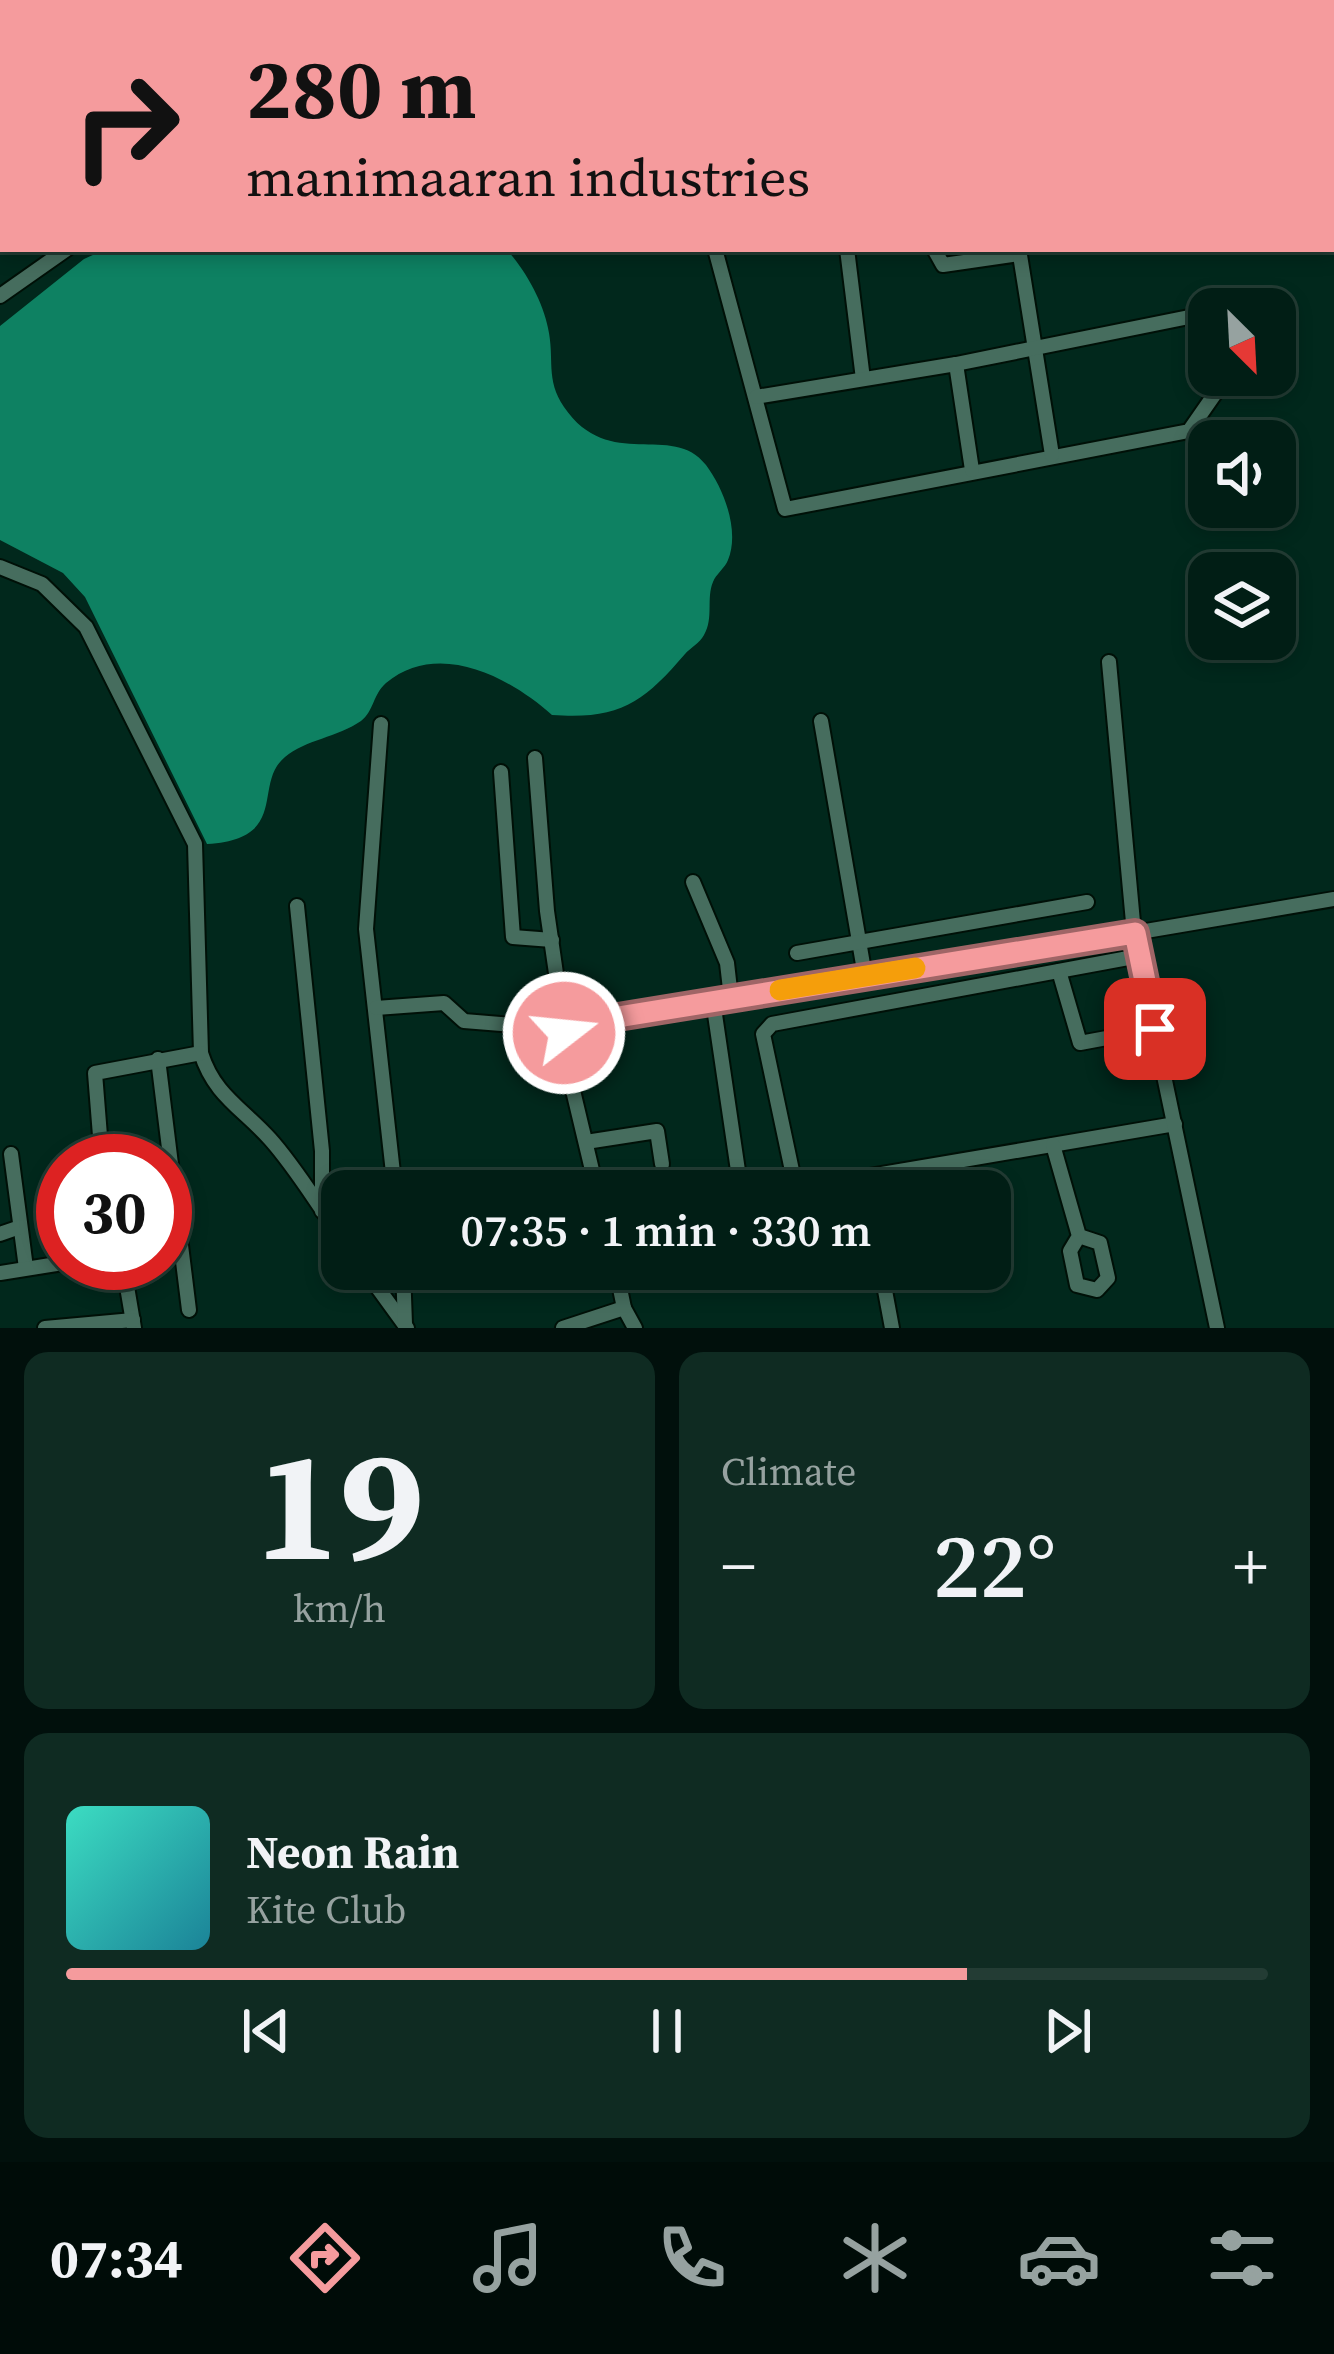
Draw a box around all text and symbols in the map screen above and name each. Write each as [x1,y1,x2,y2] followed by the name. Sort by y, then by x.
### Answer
[246,31,477,146] text: 280 m
[48,48,204,204] icon: right
[246,140,810,214] text: manimaaran industries
[1188,288,1296,396] north arrow
[1188,288,1296,660] map controls
[1188,420,1296,528] button: sound
[1188,552,1296,660] button: layers
[501,970,627,1096] position arrow
[1104,978,1206,1080] pin
[1122,996,1188,1062] icon: arrive
[36,1134,192,1290] speed limit sign: 30
[461,1199,871,1261] text: 07:35 · 1 min · 330 m
[255,1397,424,1611] text: 19
[721,1445,856,1498] text: Climate
[933,1504,1056,1627] text: 22°
[721,1521,756,1611] text: −
[1233,1521,1268,1611] text: +
[293,1582,386,1635] text: km/h
[246,1821,459,1883] text: Neon Rain
[246,1883,406,1936] text: Kite Club
[233,1998,299,2064] icon: previous
[634,1998,700,2064] icon: pause
[1035,1998,1101,2064] icon: next
[283,2216,367,2300] icon: directions
[466,2216,550,2300] icon: music
[650,2216,734,2300] icon: phone
[833,2216,917,2300] icon: climate
[1017,2216,1101,2300] icon: car
[1200,2216,1284,2300] icon: filters
[50,2221,183,2295] text: 07:34

